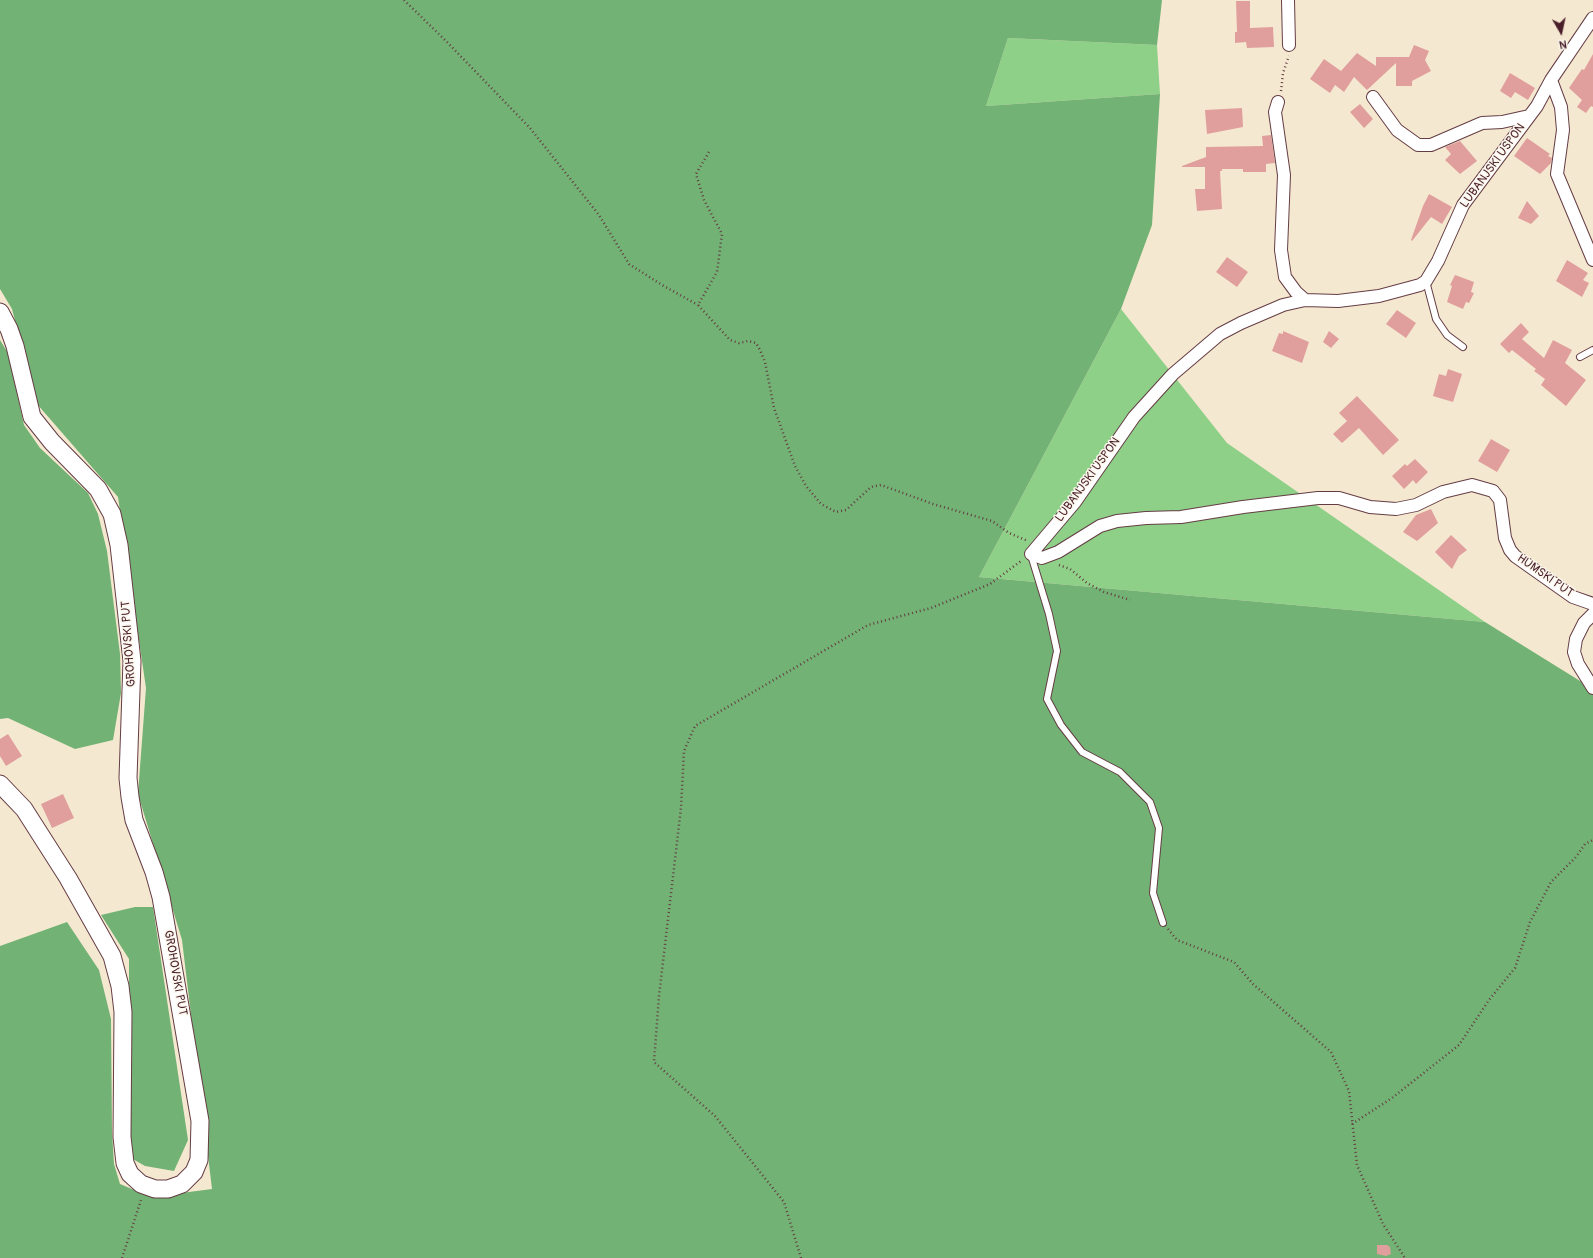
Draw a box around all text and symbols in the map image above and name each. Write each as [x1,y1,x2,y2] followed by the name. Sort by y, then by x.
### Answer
[1541,12,1581,52] north arrow
[1558,37,1568,51] text: N
[1458,121,1528,211] street label: LUBANJSKI USPON
[1053,435,1123,525] street label: LUBANJSKI USPON
[1514,551,1576,601] street label: HUMSKI PUT
[119,600,139,688] street label: GROHOVSKI PUT
[160,929,190,1017] street label: GROHOVSKI PUT

